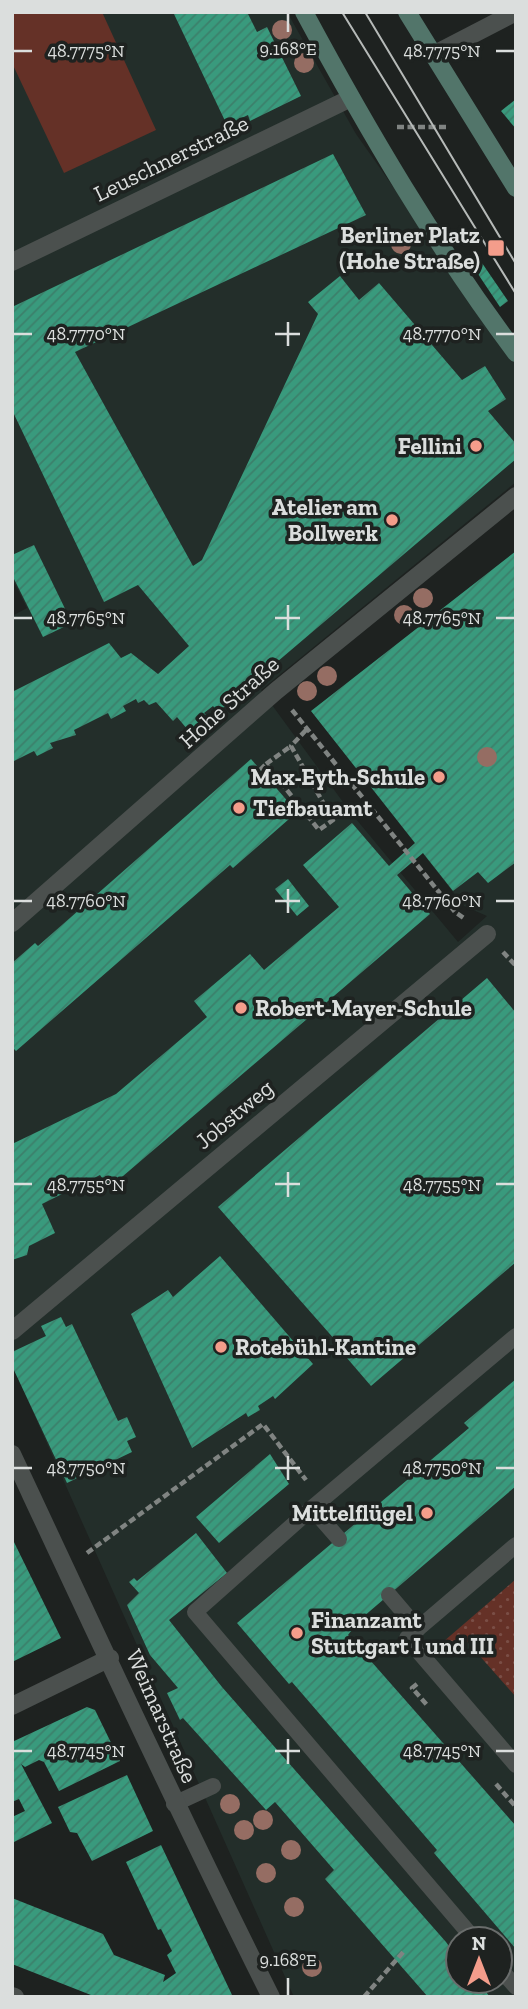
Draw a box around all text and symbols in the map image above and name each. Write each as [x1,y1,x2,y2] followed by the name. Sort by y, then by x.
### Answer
[259,38,317,60] text: 9.168°E
[47,40,125,62] text: 48.7775°N
[403,40,481,62] text: 48.7775°N
[89,108,253,208] street label: Leuschnerstraße
[339,221,480,275] place label: Berliner Platz (Hohe Straße)
[486,238,506,258] marker: Berliner Platz (Hohe Straße)
[47,323,125,345] text: 48.7770°N
[403,323,481,345] text: 48.7770°N
[398,432,462,460] place label: Fellini
[468,438,484,454] marker: Fellini
[272,493,378,547] place label: Atelier am Bollwerk
[384,512,400,528] marker: Atelier am Bollwerk
[47,607,125,629] text: 48.7765°N
[403,607,481,629] text: 48.7765°N
[173,650,285,754] street label: Hohe Straße
[250,763,425,791] place label: Max-Eyth-Schule
[431,769,447,785] marker: Max-Eyth-Schule
[253,794,373,822] place label: Tiefbauamt
[231,800,247,816] marker: Tiefbauamt
[46,890,126,912] text: 48.7760°N
[402,890,482,912] text: 48.7760°N
[255,994,472,1022] place label: Robert-Mayer-Schule
[233,1000,249,1016] marker: Robert-Mayer-Schule
[189,1073,279,1155] street label: Jobstweg
[47,1174,125,1196] text: 48.7755°N
[403,1174,481,1196] text: 48.7755°N
[235,1333,416,1361] place label: Rotebühl-Kantine
[213,1339,229,1355] marker: Rotebühl-Kantine
[46,1457,126,1479] text: 48.7750°N
[402,1457,482,1479] text: 48.7750°N
[292,1499,413,1527] place label: Mittelflügel
[419,1505,435,1521] marker: Mittelflügel
[311,1606,494,1660] place label: Finanzamt Stuttgart I und III
[289,1625,305,1641] marker: Finanzamt Stuttgart I und III
[120,1645,204,1787] street label: Weimarstraße
[47,1740,125,1762] text: 48.7745°N
[403,1740,481,1762] text: 48.7745°N
[444,1925,514,1995] north arrow
[472,1932,486,1955] text: N
[259,1949,317,1971] text: 9.168°E

